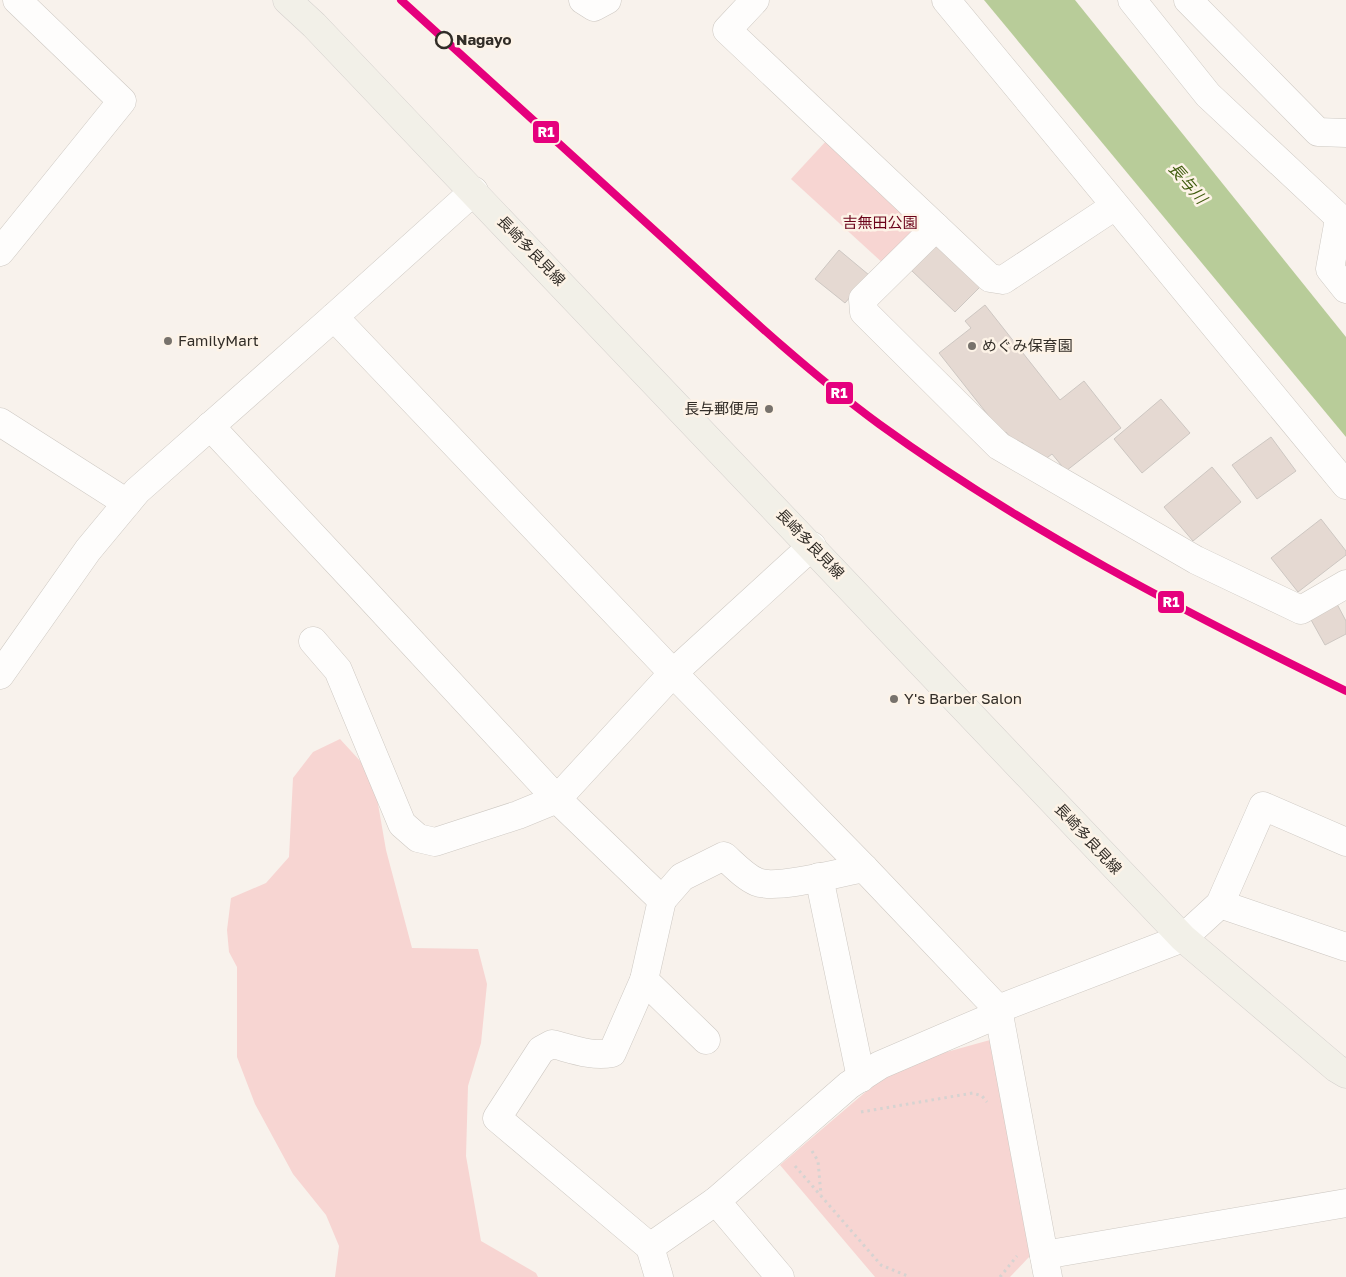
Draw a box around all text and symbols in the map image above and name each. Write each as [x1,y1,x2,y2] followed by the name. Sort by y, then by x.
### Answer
[456,30,512,48] place label: Nagayo
[435,31,453,49] marker: Nagayo
[532,120,560,144] line badge: R1
[538,123,554,140] text: R1
[1165,158,1213,209] water label: 長与川
[494,212,569,289] street label: 長崎多良見線
[842,213,918,231] park label: 吉無田公園
[178,331,259,349] place label: FamilyMart
[162,335,174,347] marker: FamilyMart
[982,336,1072,354] place label: めぐみ保育園
[966,340,978,352] marker: めぐみ保育園
[825,381,854,405] line badge: R1
[831,384,847,401] text: R1
[684,399,759,417] place label: 長与郵便局
[763,403,775,415] marker: 長与郵便局
[773,505,848,582] street label: 長崎多良見線
[1157,590,1185,614] line badge: R1
[1163,593,1179,610] text: R1
[904,689,1022,707] place label: Y's Barber Salon
[888,693,900,705] marker: Y's Barber Salon
[1051,799,1126,877] street label: 長崎多良見線

